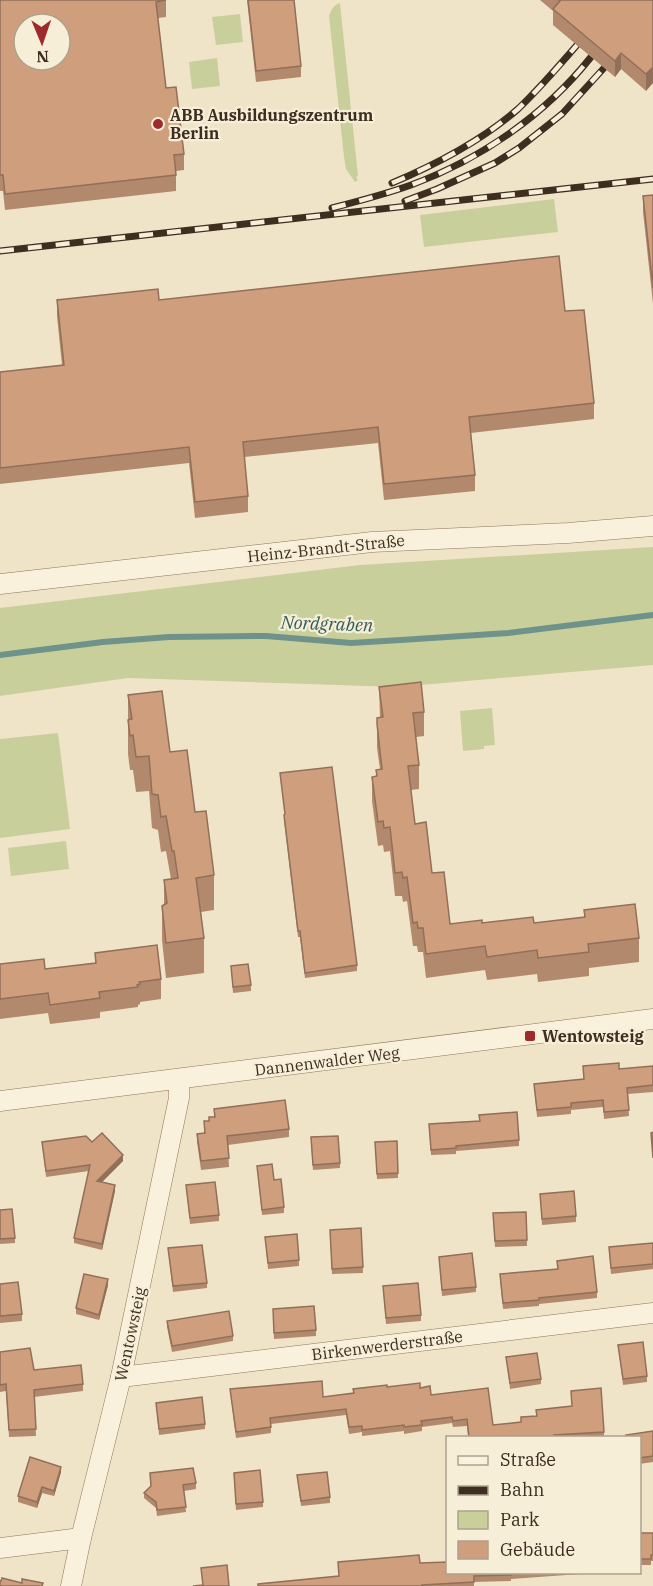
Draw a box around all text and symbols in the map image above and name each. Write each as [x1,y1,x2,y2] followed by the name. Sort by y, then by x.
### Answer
[12,12,72,72] north arrow
[36,47,49,67] text: N
[170,105,374,143] place label: ABB Ausbildungszentrum Berlin
[151,117,165,131] marker: ABB Ausbildungszentrum Berlin
[246,530,406,566] street label: Heinz-Brandt-Straße
[280,610,374,637] water label: Nordgraben
[542,1026,644,1046] place label: Wentowsteig
[523,1029,537,1043] marker: Wentowsteig
[253,1042,401,1080] street label: Dannenwalder Weg
[110,1285,150,1383] street label: Wentowsteig
[310,1326,464,1364] street label: Birkenwerderstraße
[446,1436,641,1574] legend
[500,1448,556,1471] text: Straße
[500,1478,545,1501] text: Bahn
[500,1508,540,1531] text: Park
[500,1538,575,1561] text: Gebäude

